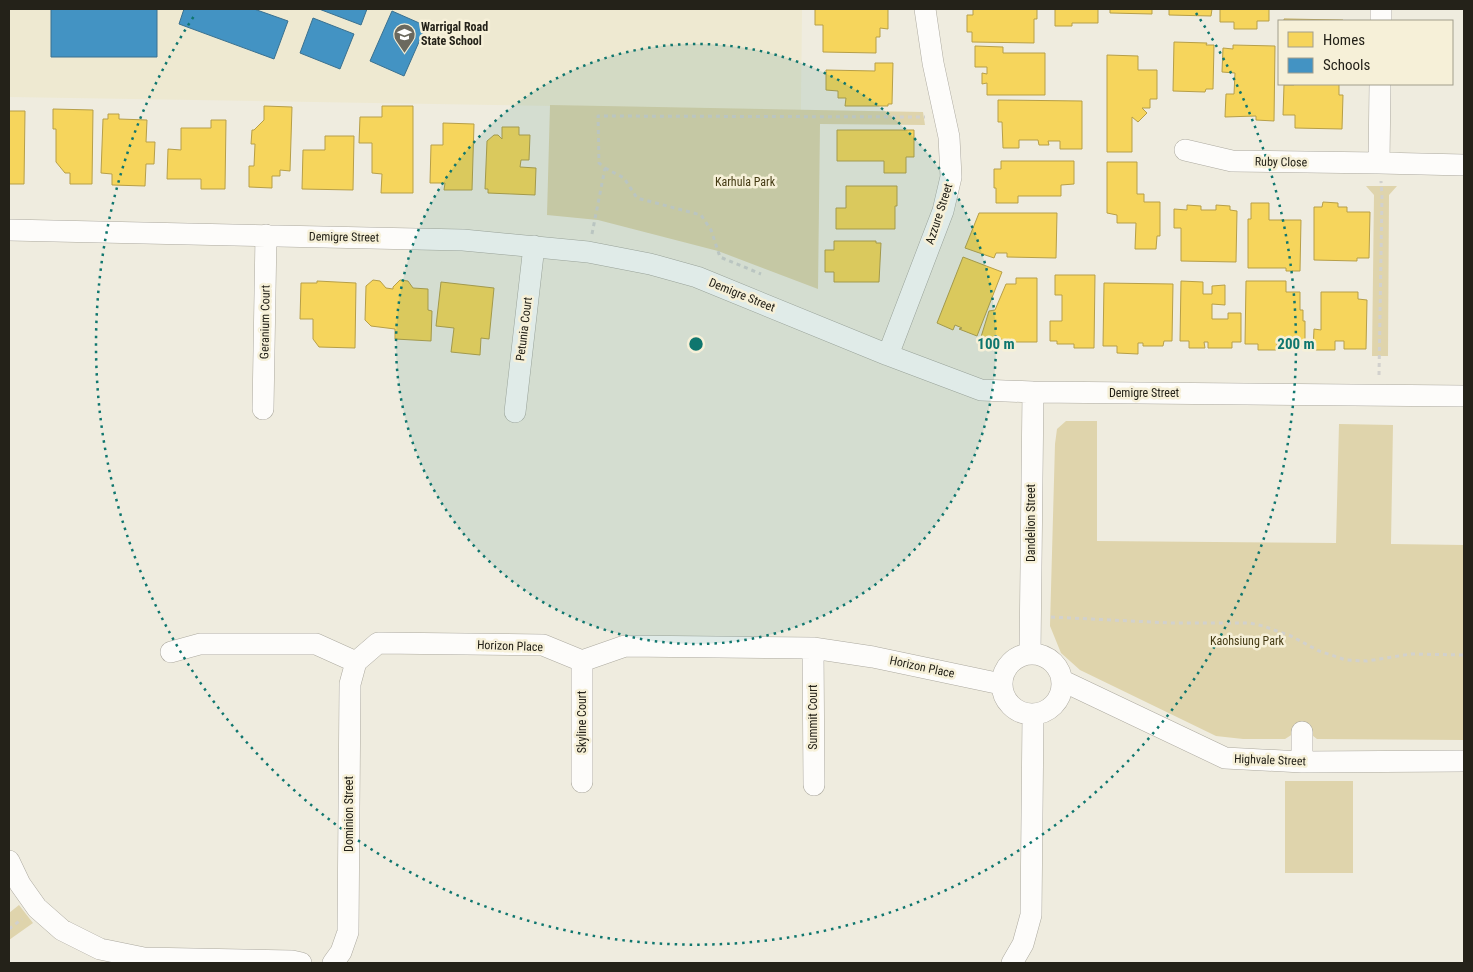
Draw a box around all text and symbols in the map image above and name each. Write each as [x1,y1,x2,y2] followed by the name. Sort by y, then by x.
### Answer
[421,20,488,48] place label: Warrigal Road State School
[1278,20,1453,85] legend
[393,22,417,53] school or university icon: Warrigal Road State School
[1323,31,1365,49] text: Homes
[1323,56,1370,74] text: Schools
[1255,155,1308,169] street label: Ruby Close
[715,175,776,189] park label: Karhula Park
[923,181,956,246] street label: Azzure Street
[309,229,380,245] street label: Demigre Street
[707,275,778,315] street label: Demigre Street
[257,284,273,359] street label: Geranium Court
[513,296,535,362] street label: Petunia Court
[687,335,705,353] centre of rings
[977,335,1015,353] text: 100 m
[1277,335,1315,353] text: 200 m
[1109,386,1180,400] street label: Demigre Street
[1024,483,1038,562] street label: Dandelion Street
[1210,634,1285,648] park label: Kaohsiung Park
[477,638,544,654] street label: Horizon Place
[888,653,956,681] street label: Horizon Place
[806,684,820,750] street label: Summit Court
[575,690,589,753] street label: Skyline Court
[1234,752,1307,768] street label: Highvale Street
[342,776,356,852] street label: Dominion Street

